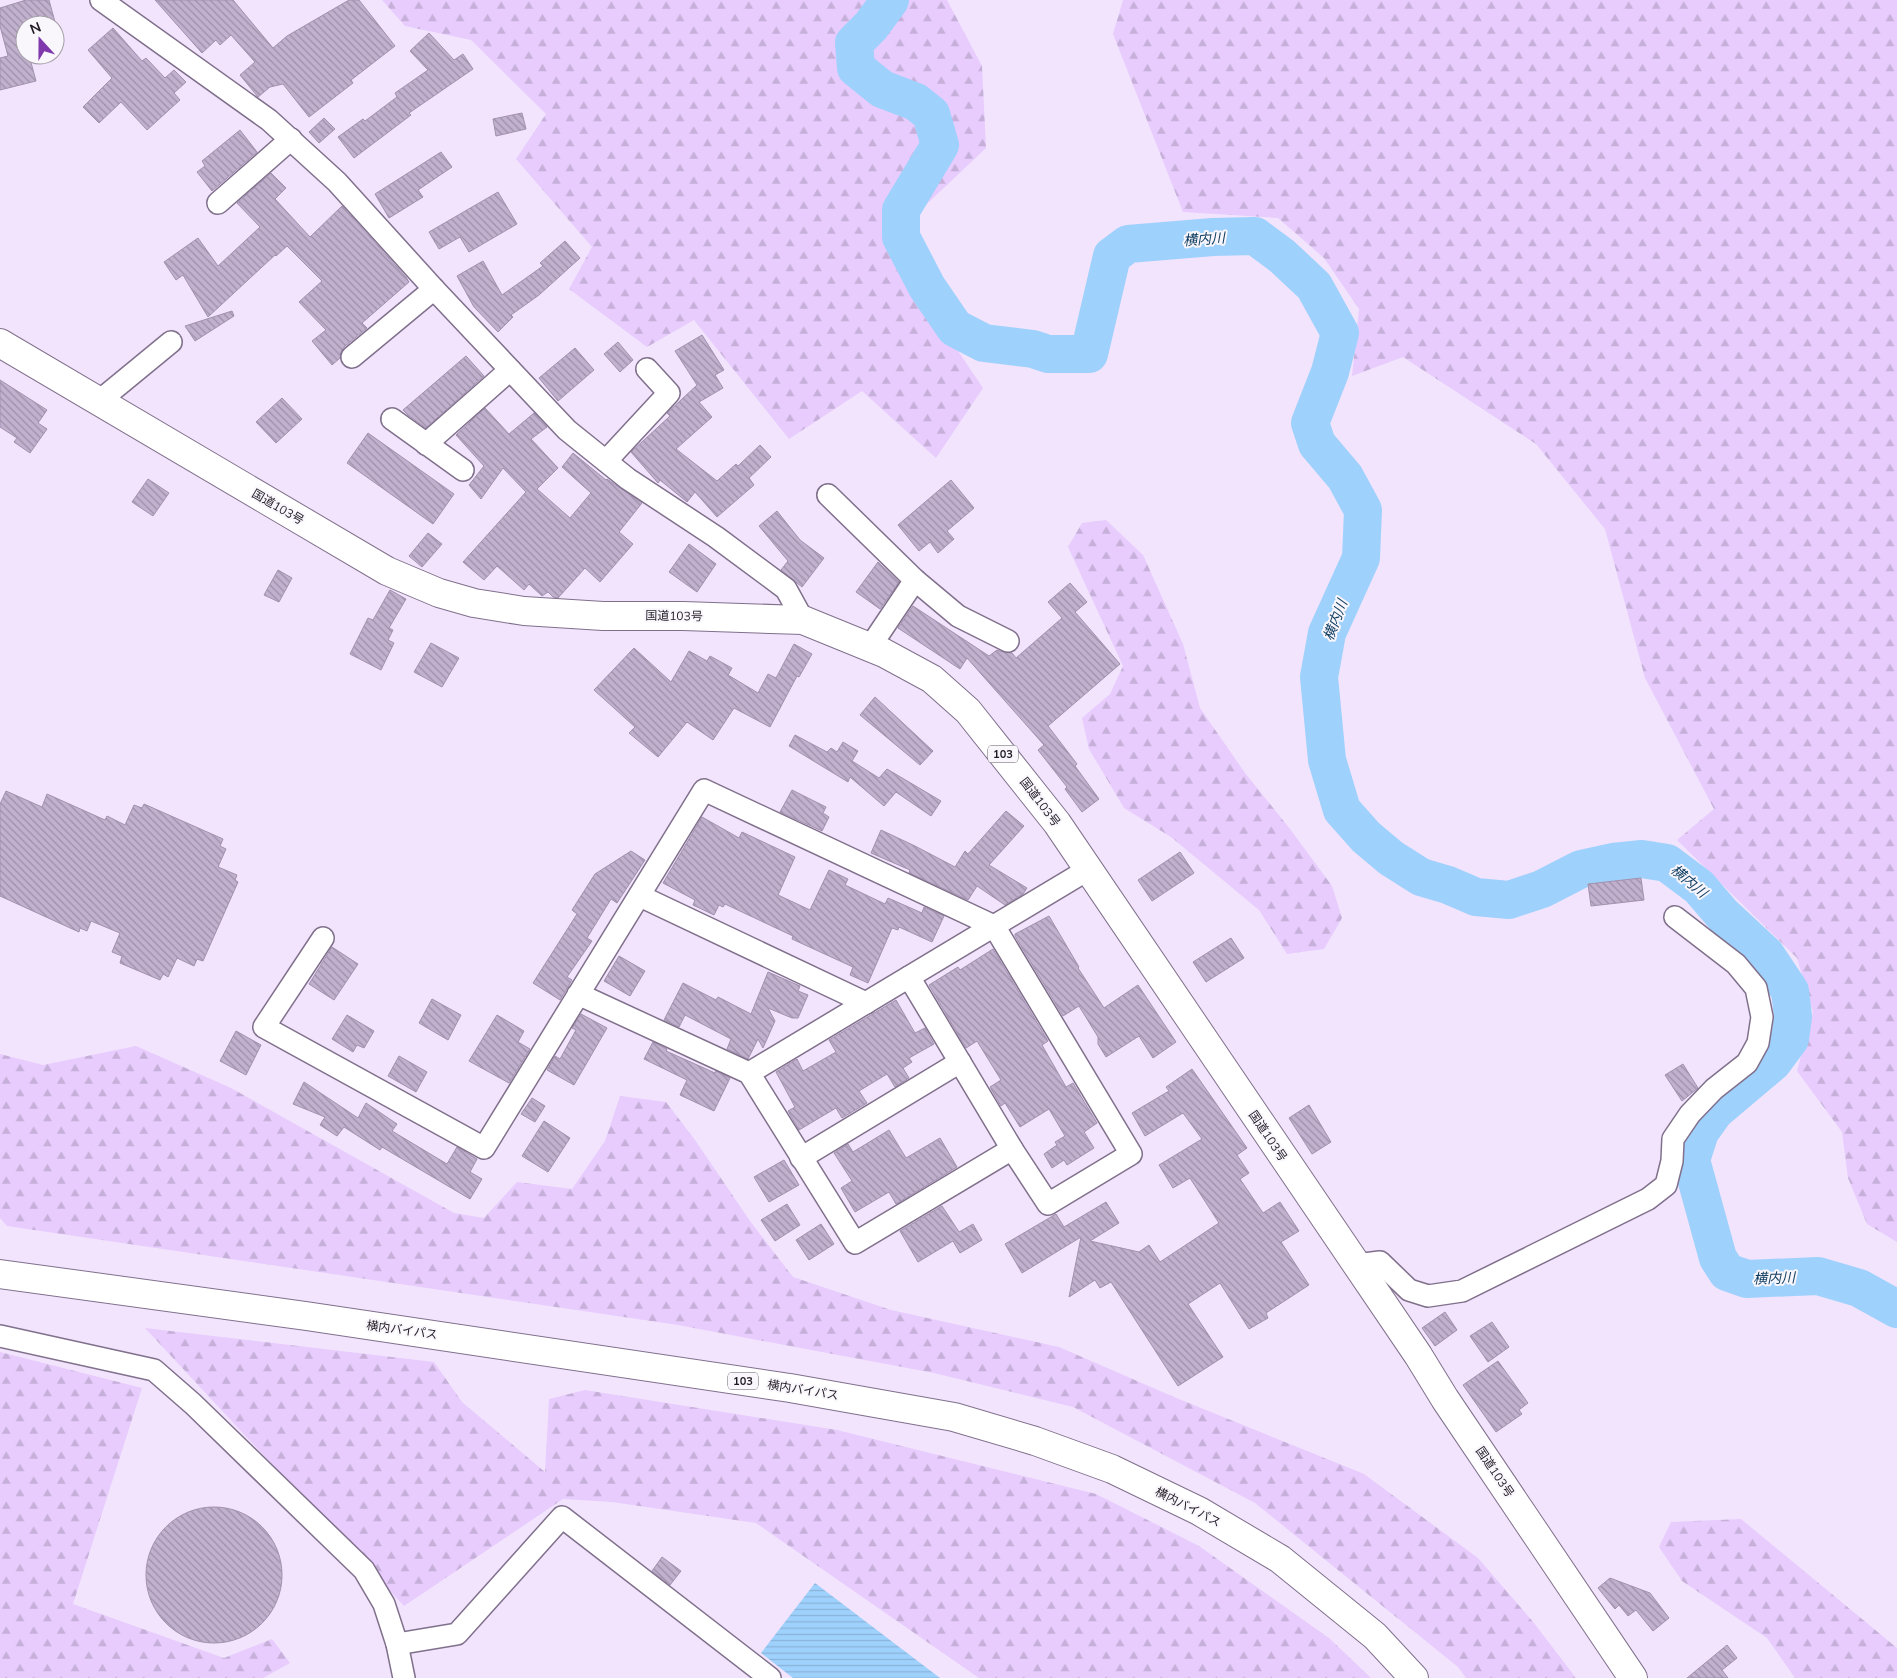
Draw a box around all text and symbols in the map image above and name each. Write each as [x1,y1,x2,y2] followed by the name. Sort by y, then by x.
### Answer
[15,15,65,65] north arrow
[27,18,44,38] text: N
[1182,228,1228,249] water label: 横内川
[250,486,307,527] street label: 国道103号
[1319,595,1352,643] water label: 横内川
[645,607,703,624] street label: 国道103号
[988,746,1018,762] road number: 103
[1017,774,1064,829] street label: 国道103号
[1667,861,1712,903] water label: 横内川
[1246,1108,1291,1164] street label: 国道103号
[1753,1268,1797,1288] water label: 横内川
[365,1317,439,1342] street label: 横内バイパス
[728,1372,758,1390] road number: 103
[766,1376,840,1403] street label: 横内バイパス
[1473,1444,1518,1500] street label: 国道103号
[1153,1484,1224,1530] street label: 横内バイパス

